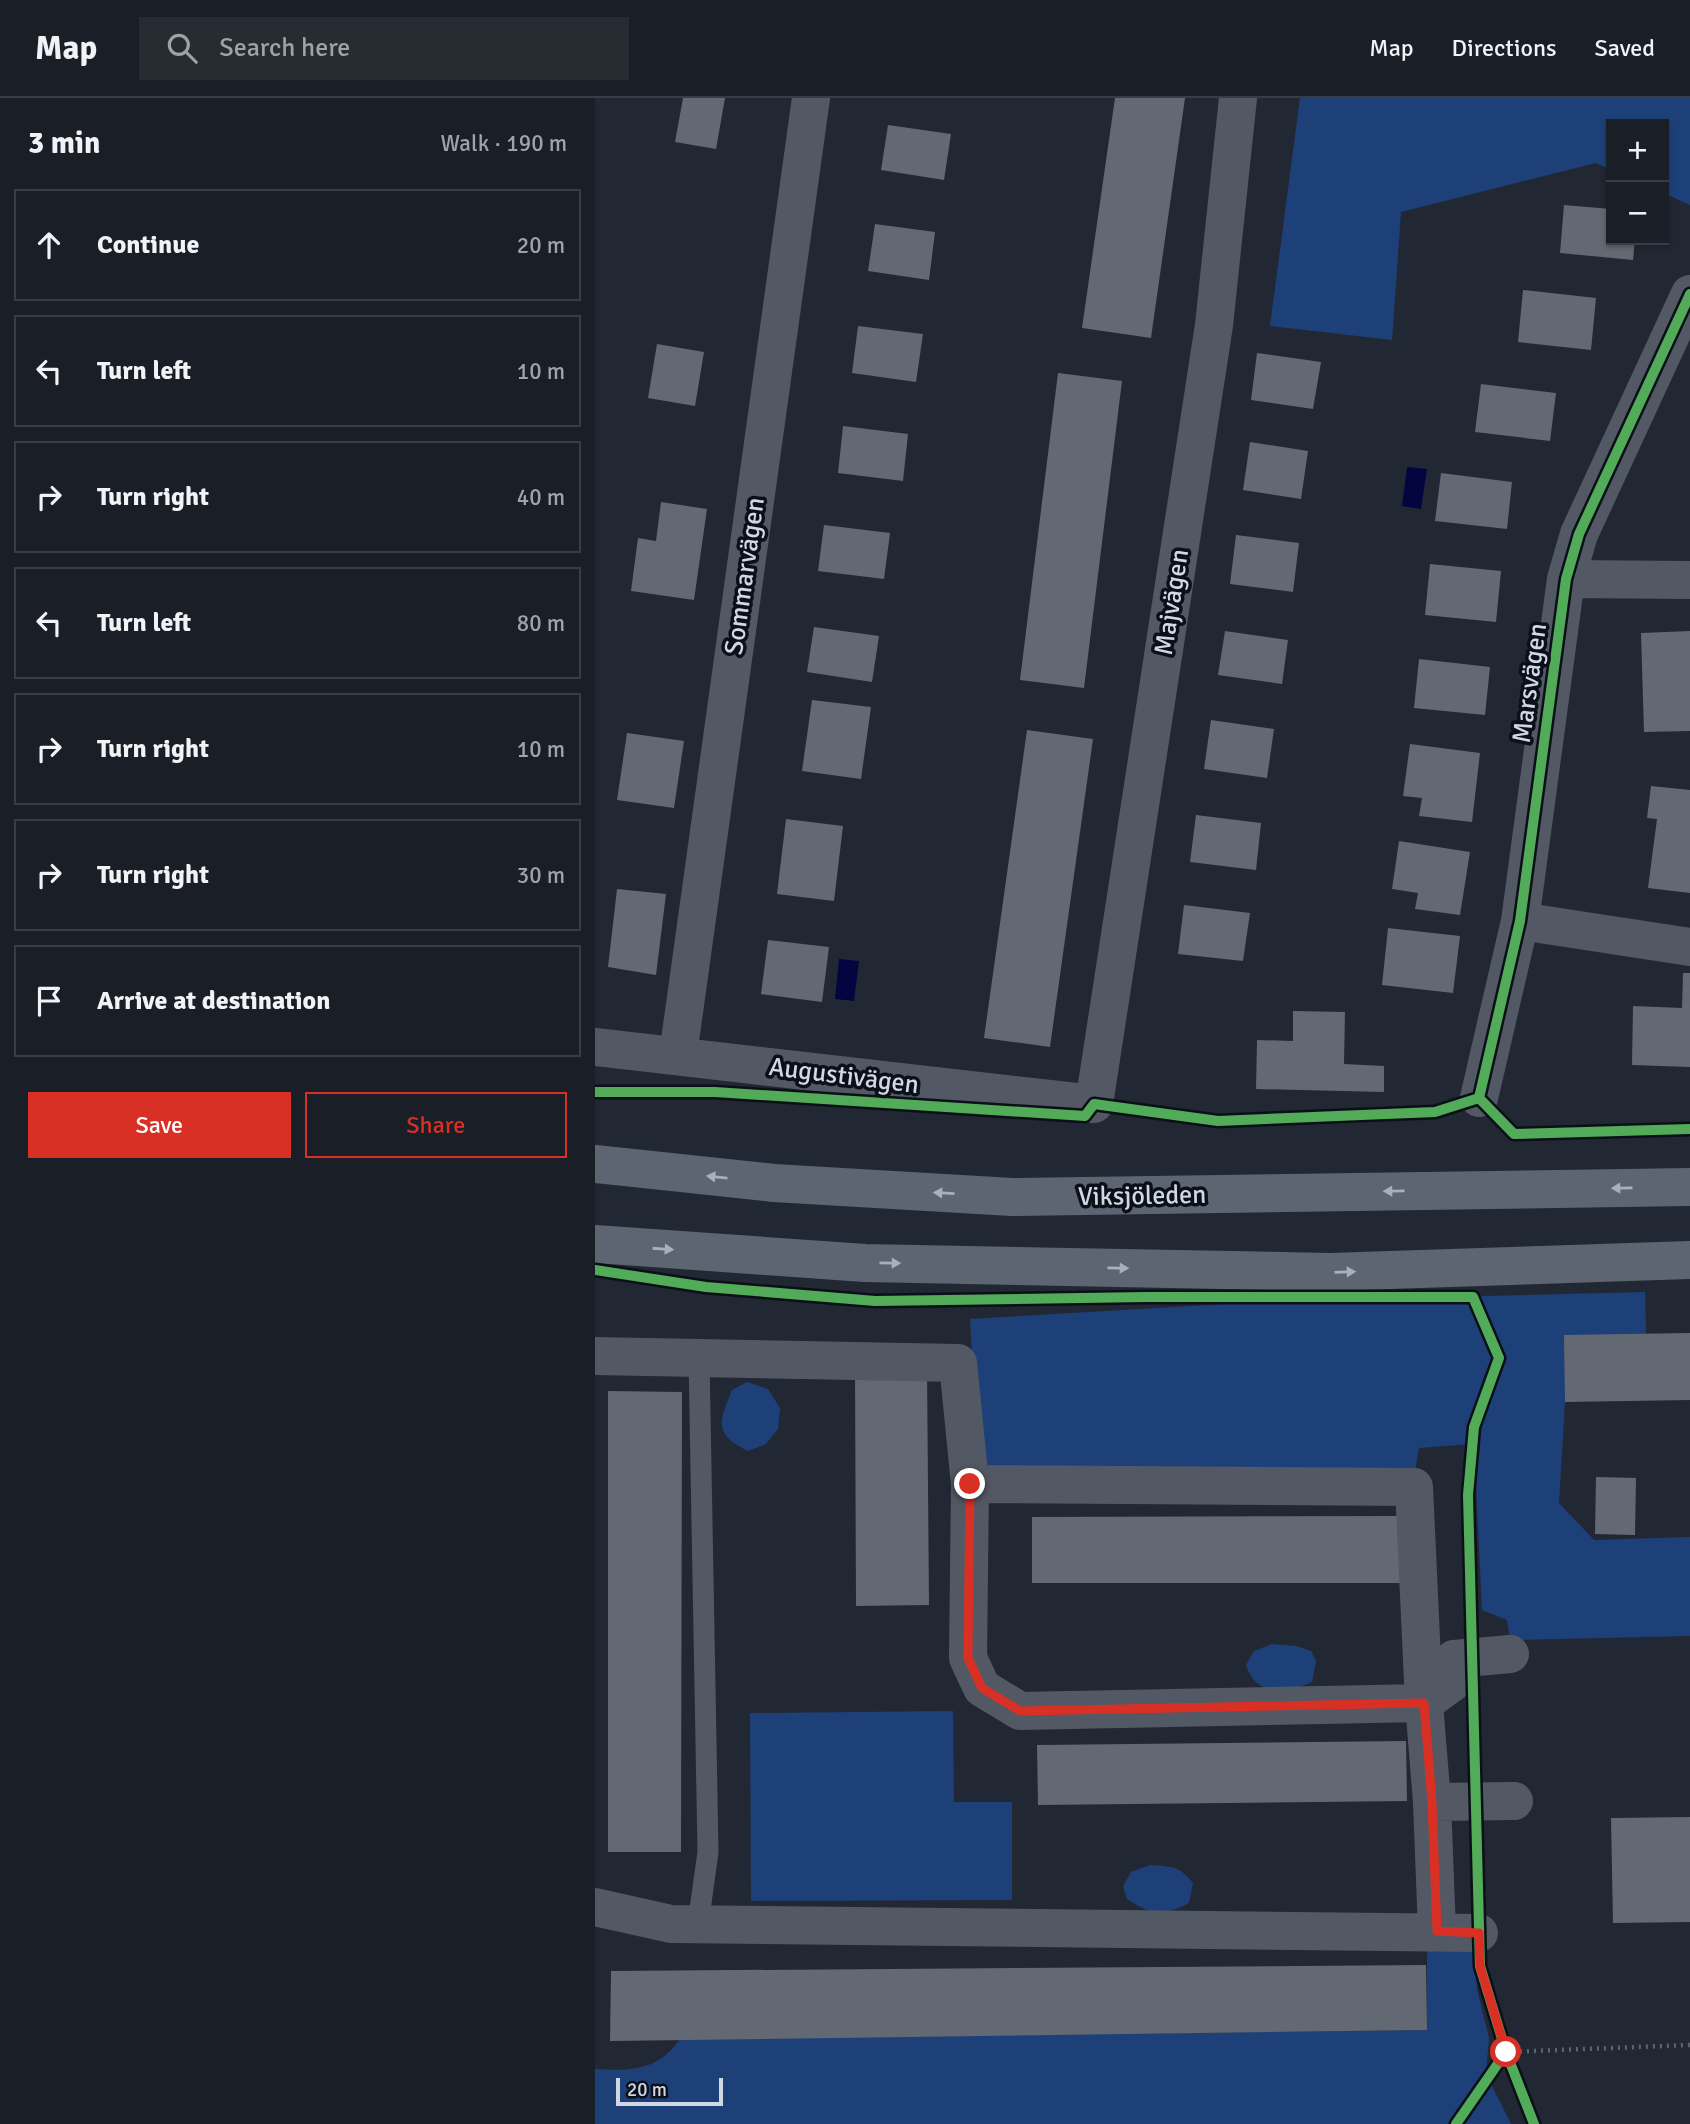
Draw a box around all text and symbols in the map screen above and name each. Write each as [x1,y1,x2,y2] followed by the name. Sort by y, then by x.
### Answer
[139,17,629,80] search box
[35,28,97,69] text: Map
[163,29,201,67] icon: search
[219,32,350,64] text: Search here
[1369,33,1414,63] text: Map
[1452,33,1557,63] text: Directions
[1595,33,1655,63] text: Saved
[1606,119,1669,245] map controls
[1606,119,1669,182] button: +
[28,125,100,162] text: 3 min
[441,129,567,158] text: Walk · 190 m
[1606,182,1669,245] button: −
[30,226,68,264] icon: ahead
[97,229,199,261] text: Continue
[517,231,565,260] text: 20 m
[30,352,68,390] icon: left
[97,355,191,387] text: Turn left
[517,357,565,386] text: 10 m
[30,478,68,516] icon: right
[97,481,209,513] text: Turn right
[517,483,565,512] text: 40 m
[718,495,772,657] street label: Sommarvägen
[1148,547,1196,658] street label: Majvägen
[30,604,68,642] icon: left
[97,607,191,639] text: Turn left
[517,609,565,638] text: 80 m
[1506,621,1554,745] street label: Marsvägen
[30,730,68,768] icon: right
[97,733,209,765] text: Turn right
[517,735,565,764] text: 10 m
[30,856,68,894] icon: right
[97,859,209,891] text: Turn right
[517,861,565,890] text: 30 m
[30,982,68,1020] icon: arrive
[97,985,330,1017] text: Arrive at destination
[767,1051,921,1101] street label: Augustivägen
[28,1092,291,1158] button: Save
[305,1092,567,1158] button: Share
[706,1171,728,1182] one-way arrow
[1077,1179,1207,1213] street label: Viksjöleden
[1611,1182,1633,1194] one-way arrow
[1383,1185,1405,1197] one-way arrow
[933,1188,955,1199] one-way arrow
[652,1244,674,1255] one-way arrow
[879,1258,901,1269] one-way arrow
[1107,1262,1129,1274] one-way arrow
[1334,1266,1356,1277] one-way arrow
[954,1468,985,1499] route end
[1490,2036,1521,2067] route start
[616,2075,723,2107] scale bar
[627,2078,667,2102] text: 20 m

